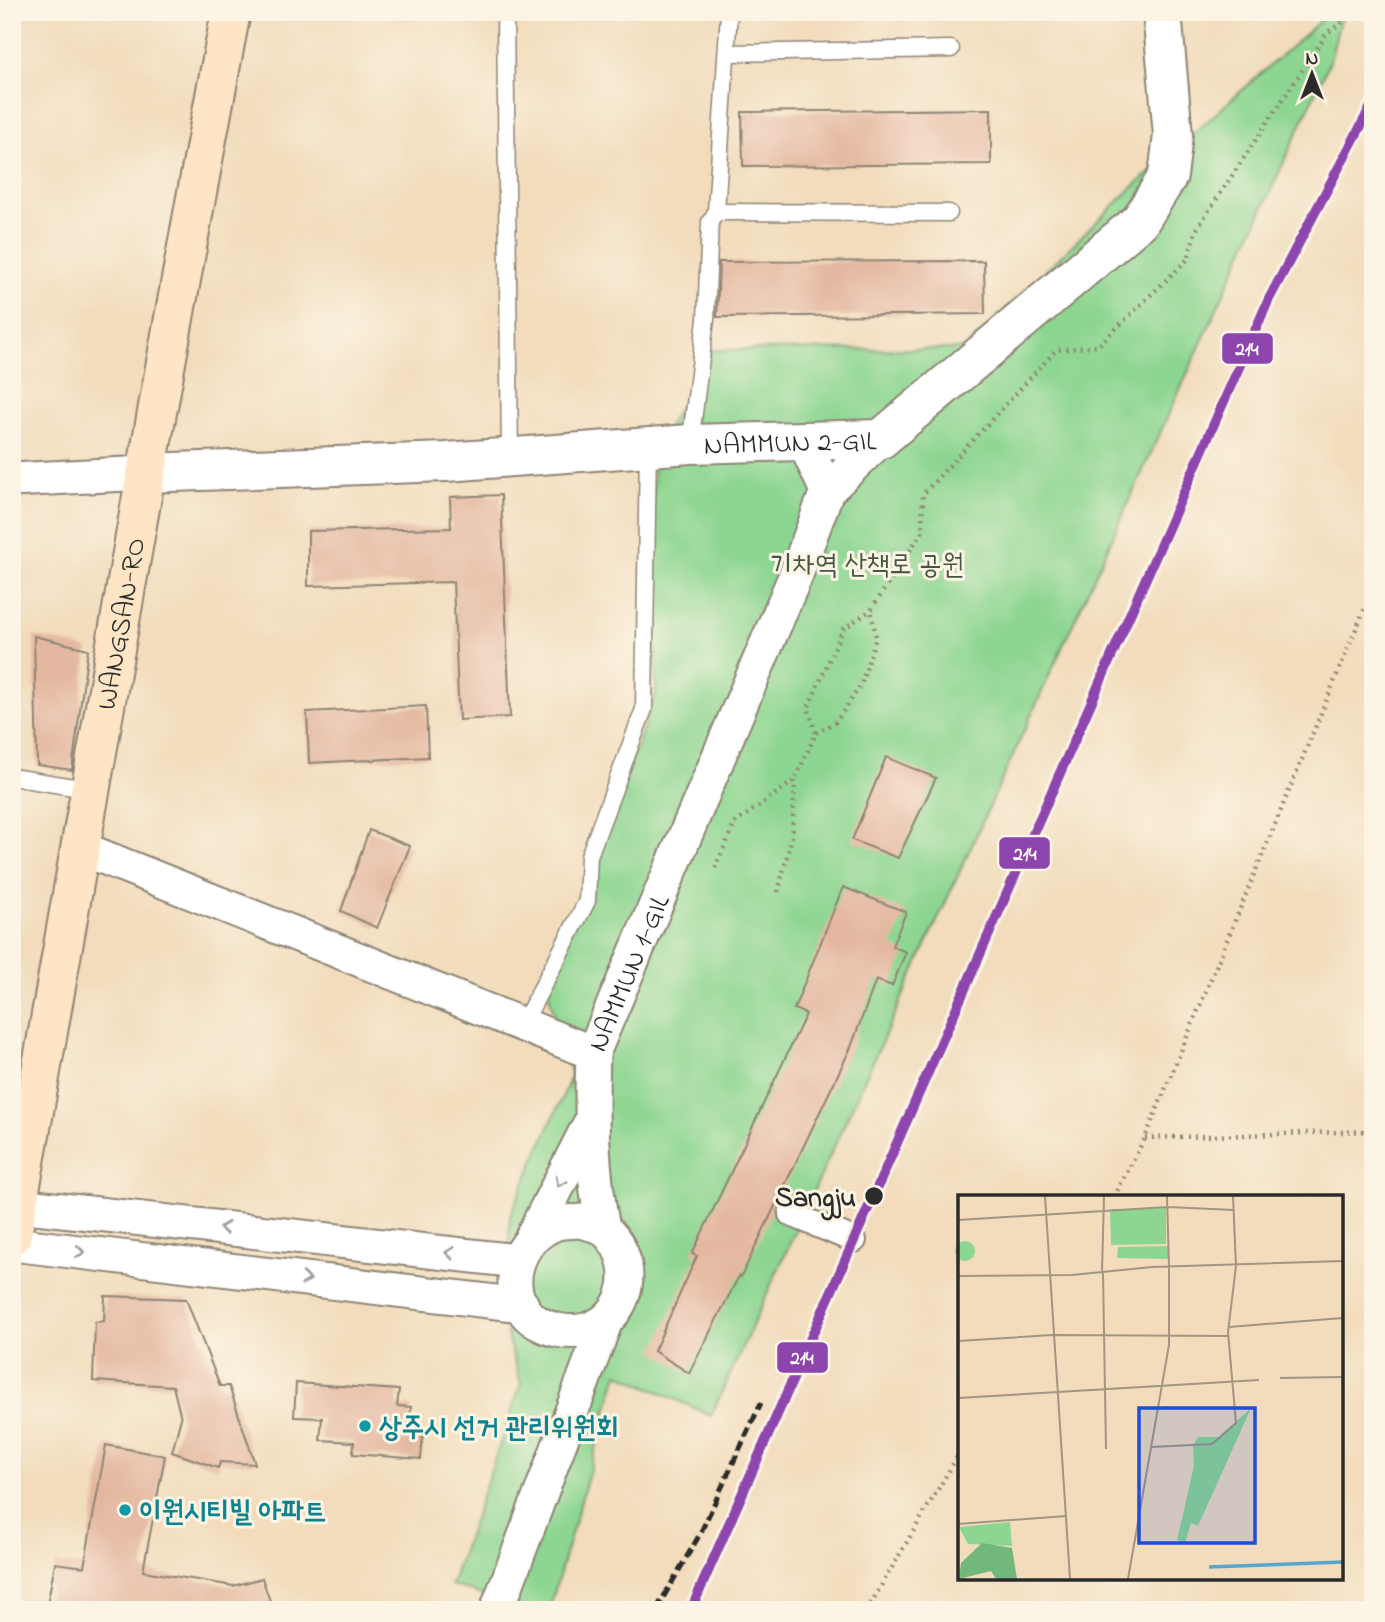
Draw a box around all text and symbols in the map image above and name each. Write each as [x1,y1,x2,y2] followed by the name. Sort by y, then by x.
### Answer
[1276,38,1346,108] north arrow
[1306,46,1319,73] text: N
[1221,332,1274,365] line badge: 214
[1234,337,1259,364] text: 214
[703,422,878,468] street label: NAMMUN 2-GIL
[88,535,158,713] street label: WANGSAN-RO
[770,546,964,587] park label: 기차역 산책로 공원
[998,836,1051,870] line badge: 214
[1012,842,1037,869] text: 214
[579,888,682,1059] street label: NAMMUN 1-GIL
[555,1175,568,1187] one-way arrow
[775,1179,856,1221] place label: Sangju
[863,1185,885,1207] marker: Sangju
[958,1195,1343,1580] inset map
[218,1221,229,1236] one-way arrow
[74,1245,86,1260] one-way arrow
[445,1246,456,1261] one-way arrow
[300,1272,312,1287] one-way arrow
[776,1341,829,1374] line badge: 214
[789,1346,814,1373] text: 214
[379,1409,618,1450] place label: 상주시 선거 관리위원회
[357,1418,373,1434] marker: 상주시 선거 관리위원회
[139,1493,326,1534] place label: 이원시티빌 아파트
[117,1502,133,1518] marker: 이원시티빌 아파트

